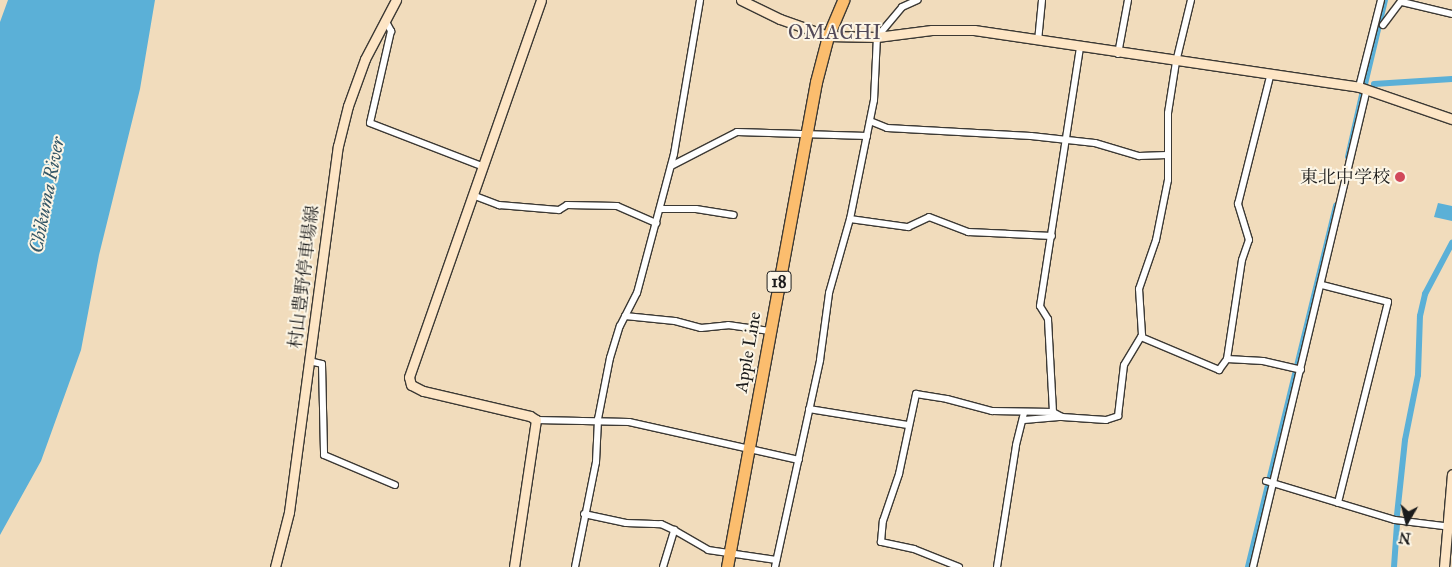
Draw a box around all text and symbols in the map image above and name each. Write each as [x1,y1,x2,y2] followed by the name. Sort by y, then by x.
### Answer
[787,20,883,44] district label: OMACHI
[25,135,69,255] water label: Chikuma River
[1300,166,1390,188] place label: 東北中学校
[1394,171,1406,183] marker: 東北中学校
[285,204,323,350] street label: 村山豊野停車場線
[766,268,792,296] road number: 18
[730,310,766,394] street label: Apple Line
[1382,497,1432,547] north arrow
[1398,528,1412,547] text: N

